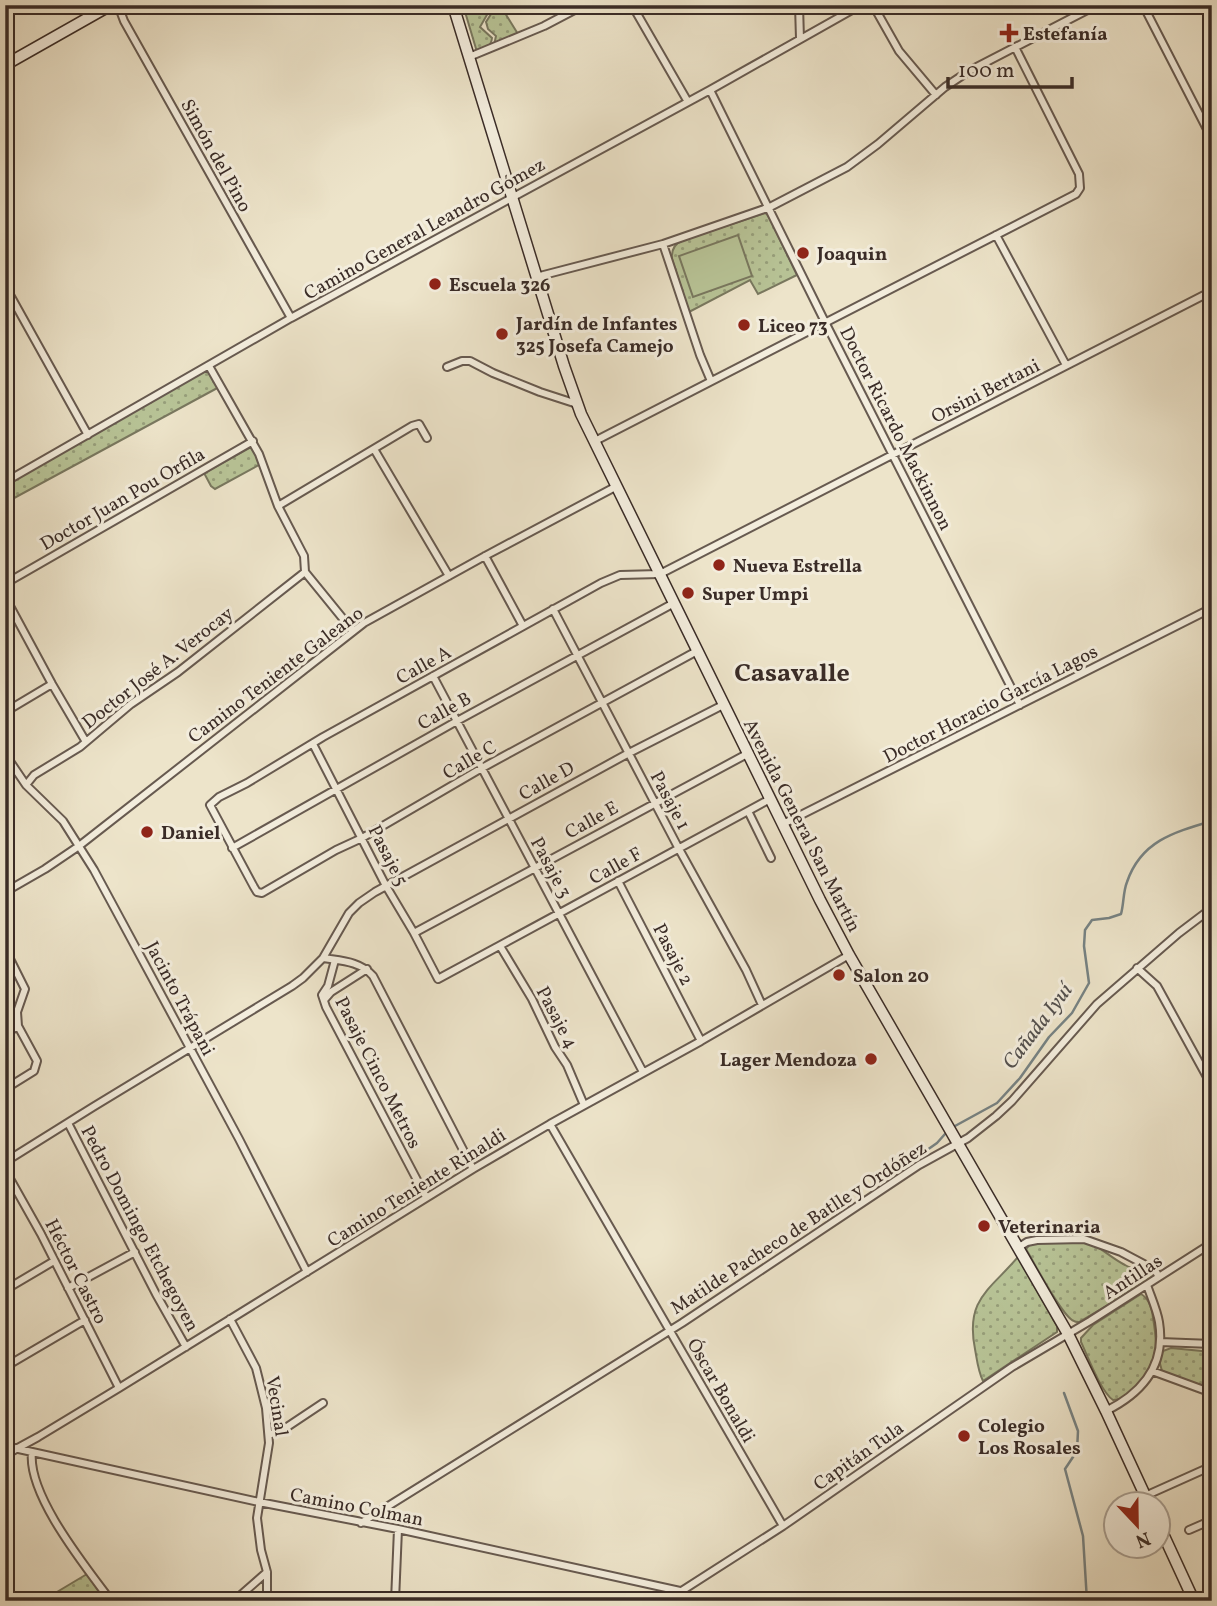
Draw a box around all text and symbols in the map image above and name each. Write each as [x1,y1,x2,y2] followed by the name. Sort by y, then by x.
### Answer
[1023,22,1108,48] place label: Estefanía
[1001,25,1017,41] marker: Estefanía
[948,46,1072,90] scale bar
[958,57,1015,86] text: 100 m
[173,95,257,217] street label: Simón del Pino
[300,152,550,307] street label: Camino General Leandro Gómez
[816,242,887,268] place label: Joaquin
[795,245,811,261] marker: Joaquin
[449,273,550,299] place label: Escuela 326
[427,276,443,292] marker: Escuela 326
[515,312,678,360] place label: Jardín de Infantes 325 Josefa Camejo
[758,314,828,340] place label: Liceo 73
[736,317,752,333] marker: Liceo 73
[832,323,958,535] street label: Doctor Ricardo Mackinnon
[494,326,510,342] marker: Jardín de Infantes 325 Josefa Camejo
[927,353,1045,430] street label: Orsini Bertani
[36,442,210,558] street label: Doctor Juan Pou Orfila
[733,554,862,580] place label: Nueva Estrella
[711,557,727,573] marker: Nueva Estrella
[702,582,809,608] place label: Super Umpi
[680,585,696,601] marker: Super Umpi
[77,601,239,736] street label: Doctor José A. Verocay
[183,601,369,750] street label: Camino Teniente Galeano
[879,639,1103,770] street label: Doctor Horacio García Lagos
[392,640,456,692] street label: Calle A
[734,656,850,692] district label: Casavalle
[413,686,477,737] street label: Calle B
[736,715,866,937] street label: Avenida General San Martín
[438,735,502,787] street label: Calle C
[514,756,580,808] street label: Calle D
[643,767,696,835] street label: Pasaje 1
[561,795,623,846] street label: Calle E
[161,821,220,847] place label: Daniel
[361,821,414,891] street label: Pasaje 5
[139,824,155,840] marker: Daniel
[523,833,577,903] street label: Pasaje 3
[585,842,647,892] street label: Calle F
[646,919,699,990] street label: Pasaje 2
[138,937,220,1061] street label: Jacinto Trápani
[853,964,929,990] place label: Salon 20
[831,967,847,983] marker: Salon 20
[996,976,1081,1076] water label: Cañada Iyuí
[529,982,584,1054] street label: Pasaje 4
[328,992,427,1153] street label: Pasaje Cinco Metros
[720,1048,857,1074] place label: Lager Mendoza
[863,1051,879,1067] marker: Lager Mendoza
[74,1121,205,1337] street label: Pedro Domingo Etchegoyen
[323,1123,512,1254] street label: Camino Teniente Rinaldi
[666,1136,932,1321] street label: Matilde Pacheco de Batlle y Ordóñez
[38,1215,113,1329] street label: Héctor Castro
[998,1215,1101,1241] place label: Veterinaria
[976,1218,992,1234] marker: Veterinaria
[1098,1249,1168,1307] street label: Antillas
[680,1334,761,1448] street label: Óscar Bonaldi
[258,1374,294,1439] street label: Vecinal
[978,1414,1081,1462] place label: Colegio Los Rosales
[809,1416,910,1497] street label: Capitán Tula
[956,1428,972,1444] marker: Colegio Los Rosales
[288,1482,425,1534] street label: Camino Colman
[1102,1490,1172,1560] north arrow
[1131,1524,1154,1554] text: N

